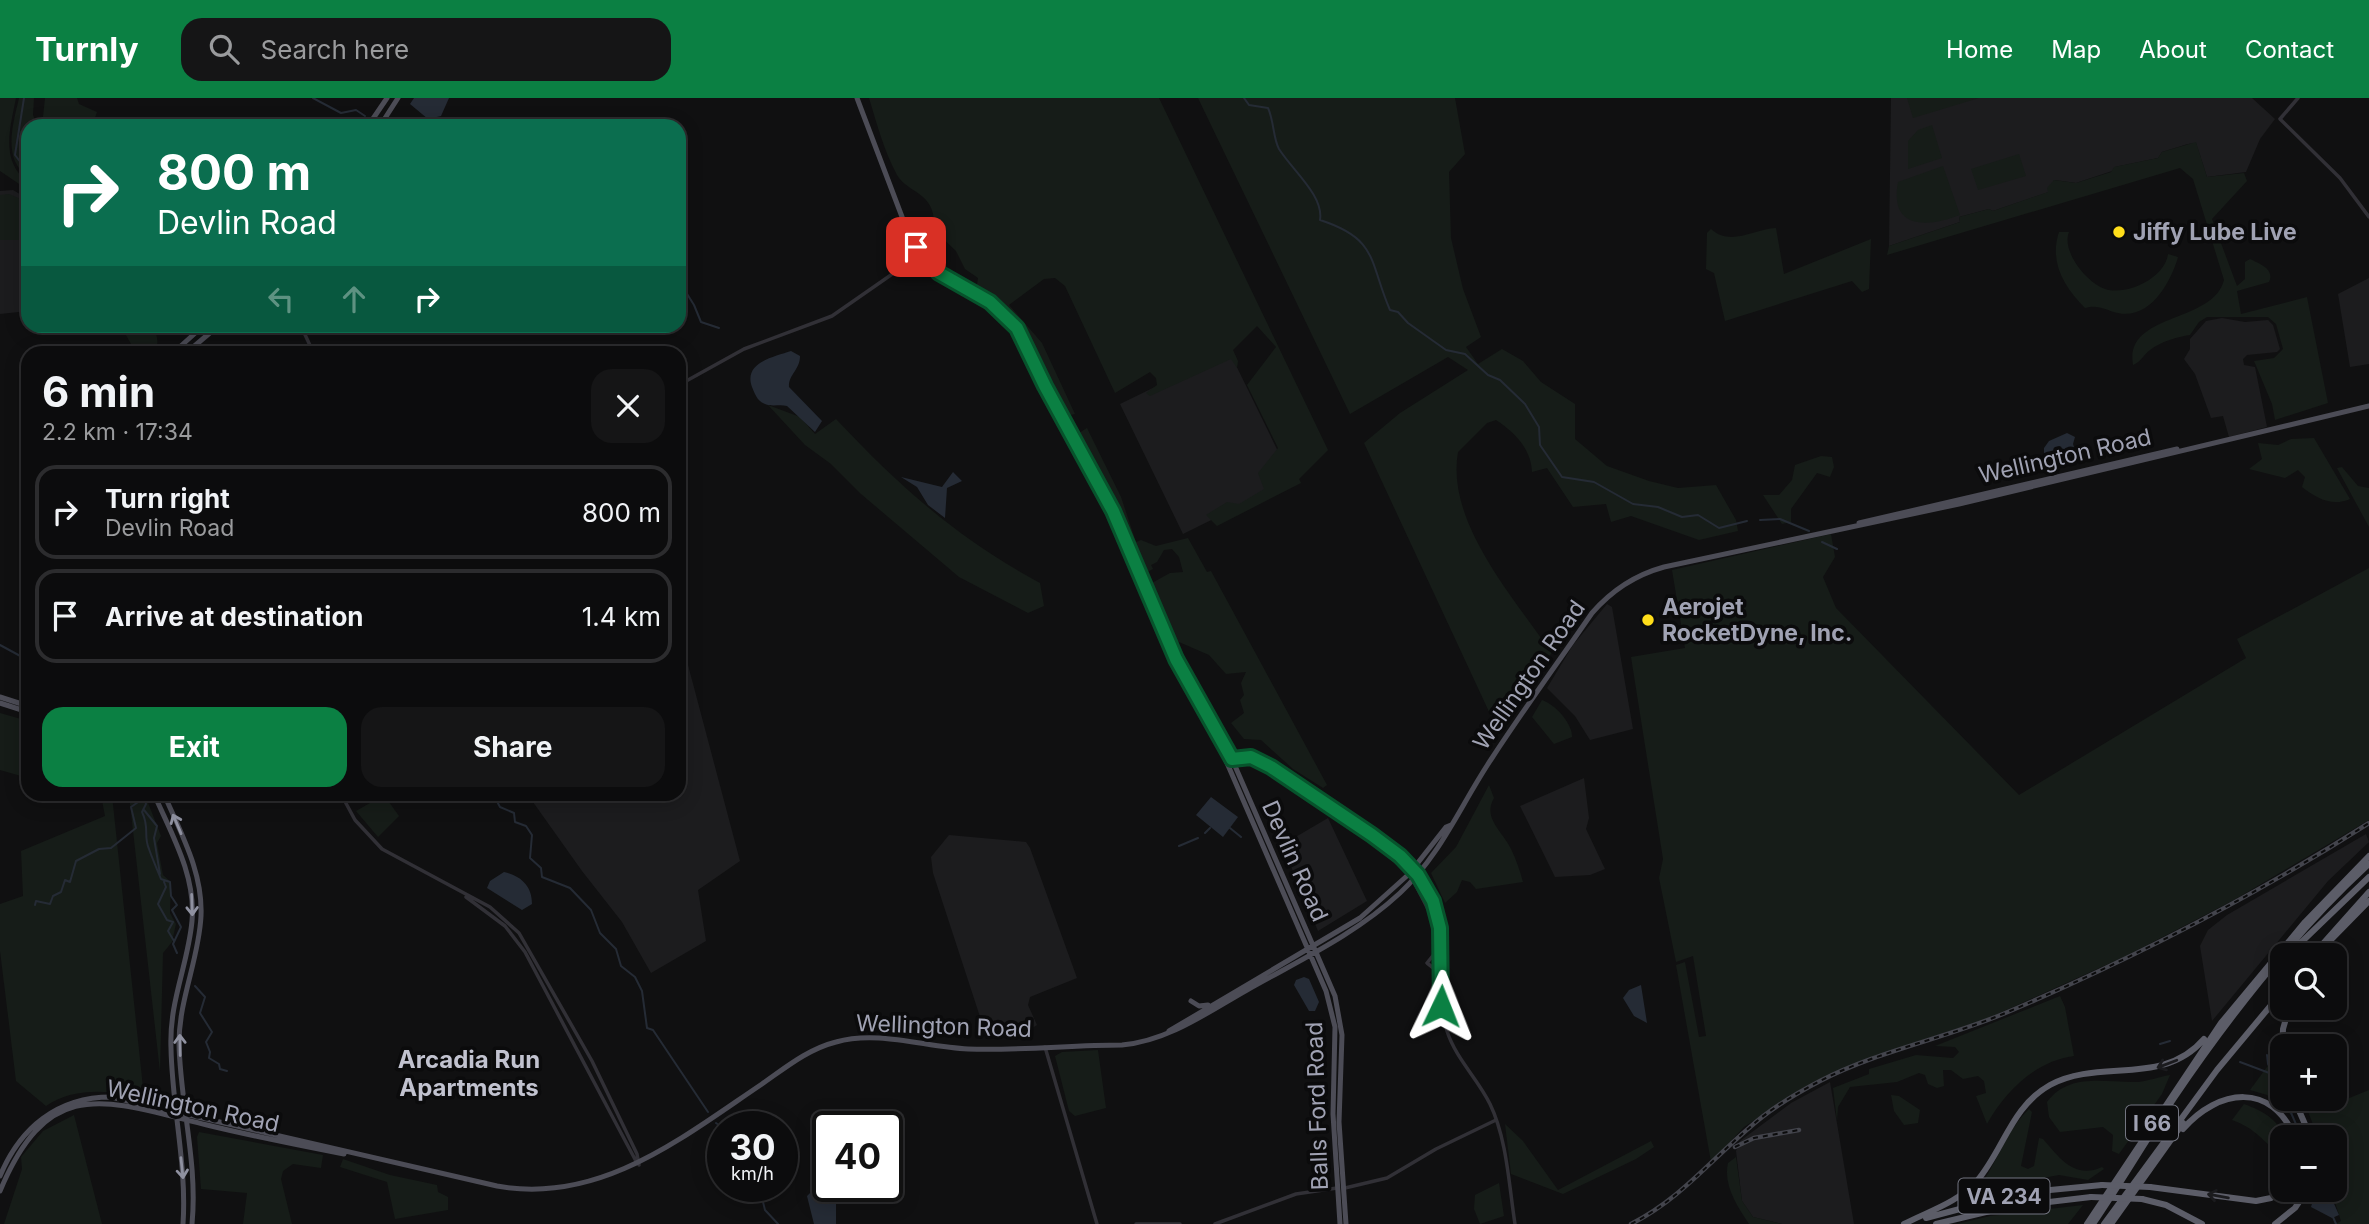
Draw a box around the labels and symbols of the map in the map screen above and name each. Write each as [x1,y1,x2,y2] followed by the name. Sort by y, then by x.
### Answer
[886,217,946,277] pin
[2133,218,2297,246] place label: Jiffy Lube Live
[2111,224,2127,240] marker: Jiffy Lube Live
[1976,423,2154,489] street label: Wellington Road
[1662,593,1852,647] place label: Aerojet RocketDyne, Inc.
[1467,595,1591,755] street label: Wellington Road
[1640,612,1656,628] marker: Aerojet RocketDyne, Inc.
[1256,796,1334,926] street label: Devlin Road
[170,814,183,835] one-way arrow
[185,893,198,916] one-way arrow
[1404,969,1478,1043] position arrow
[856,1009,1032,1043] street label: Wellington Road
[1300,1021,1334,1191] street label: Balls Ford Road
[173,1034,187,1057] one-way arrow
[398,1045,540,1102] district label: Arcadia Run Apartments
[2157,1058,2179,1071] one-way arrow
[104,1074,282,1138] street label: Wellington Road
[2126,1105,2178,1140] road number: I 66
[812,1111,903,1202] speed limit sign: 40
[176,1156,189,1178] one-way arrow
[1958,1178,2050,1214] road number: VA 234
[2207,1189,2230,1202] one-way arrow

